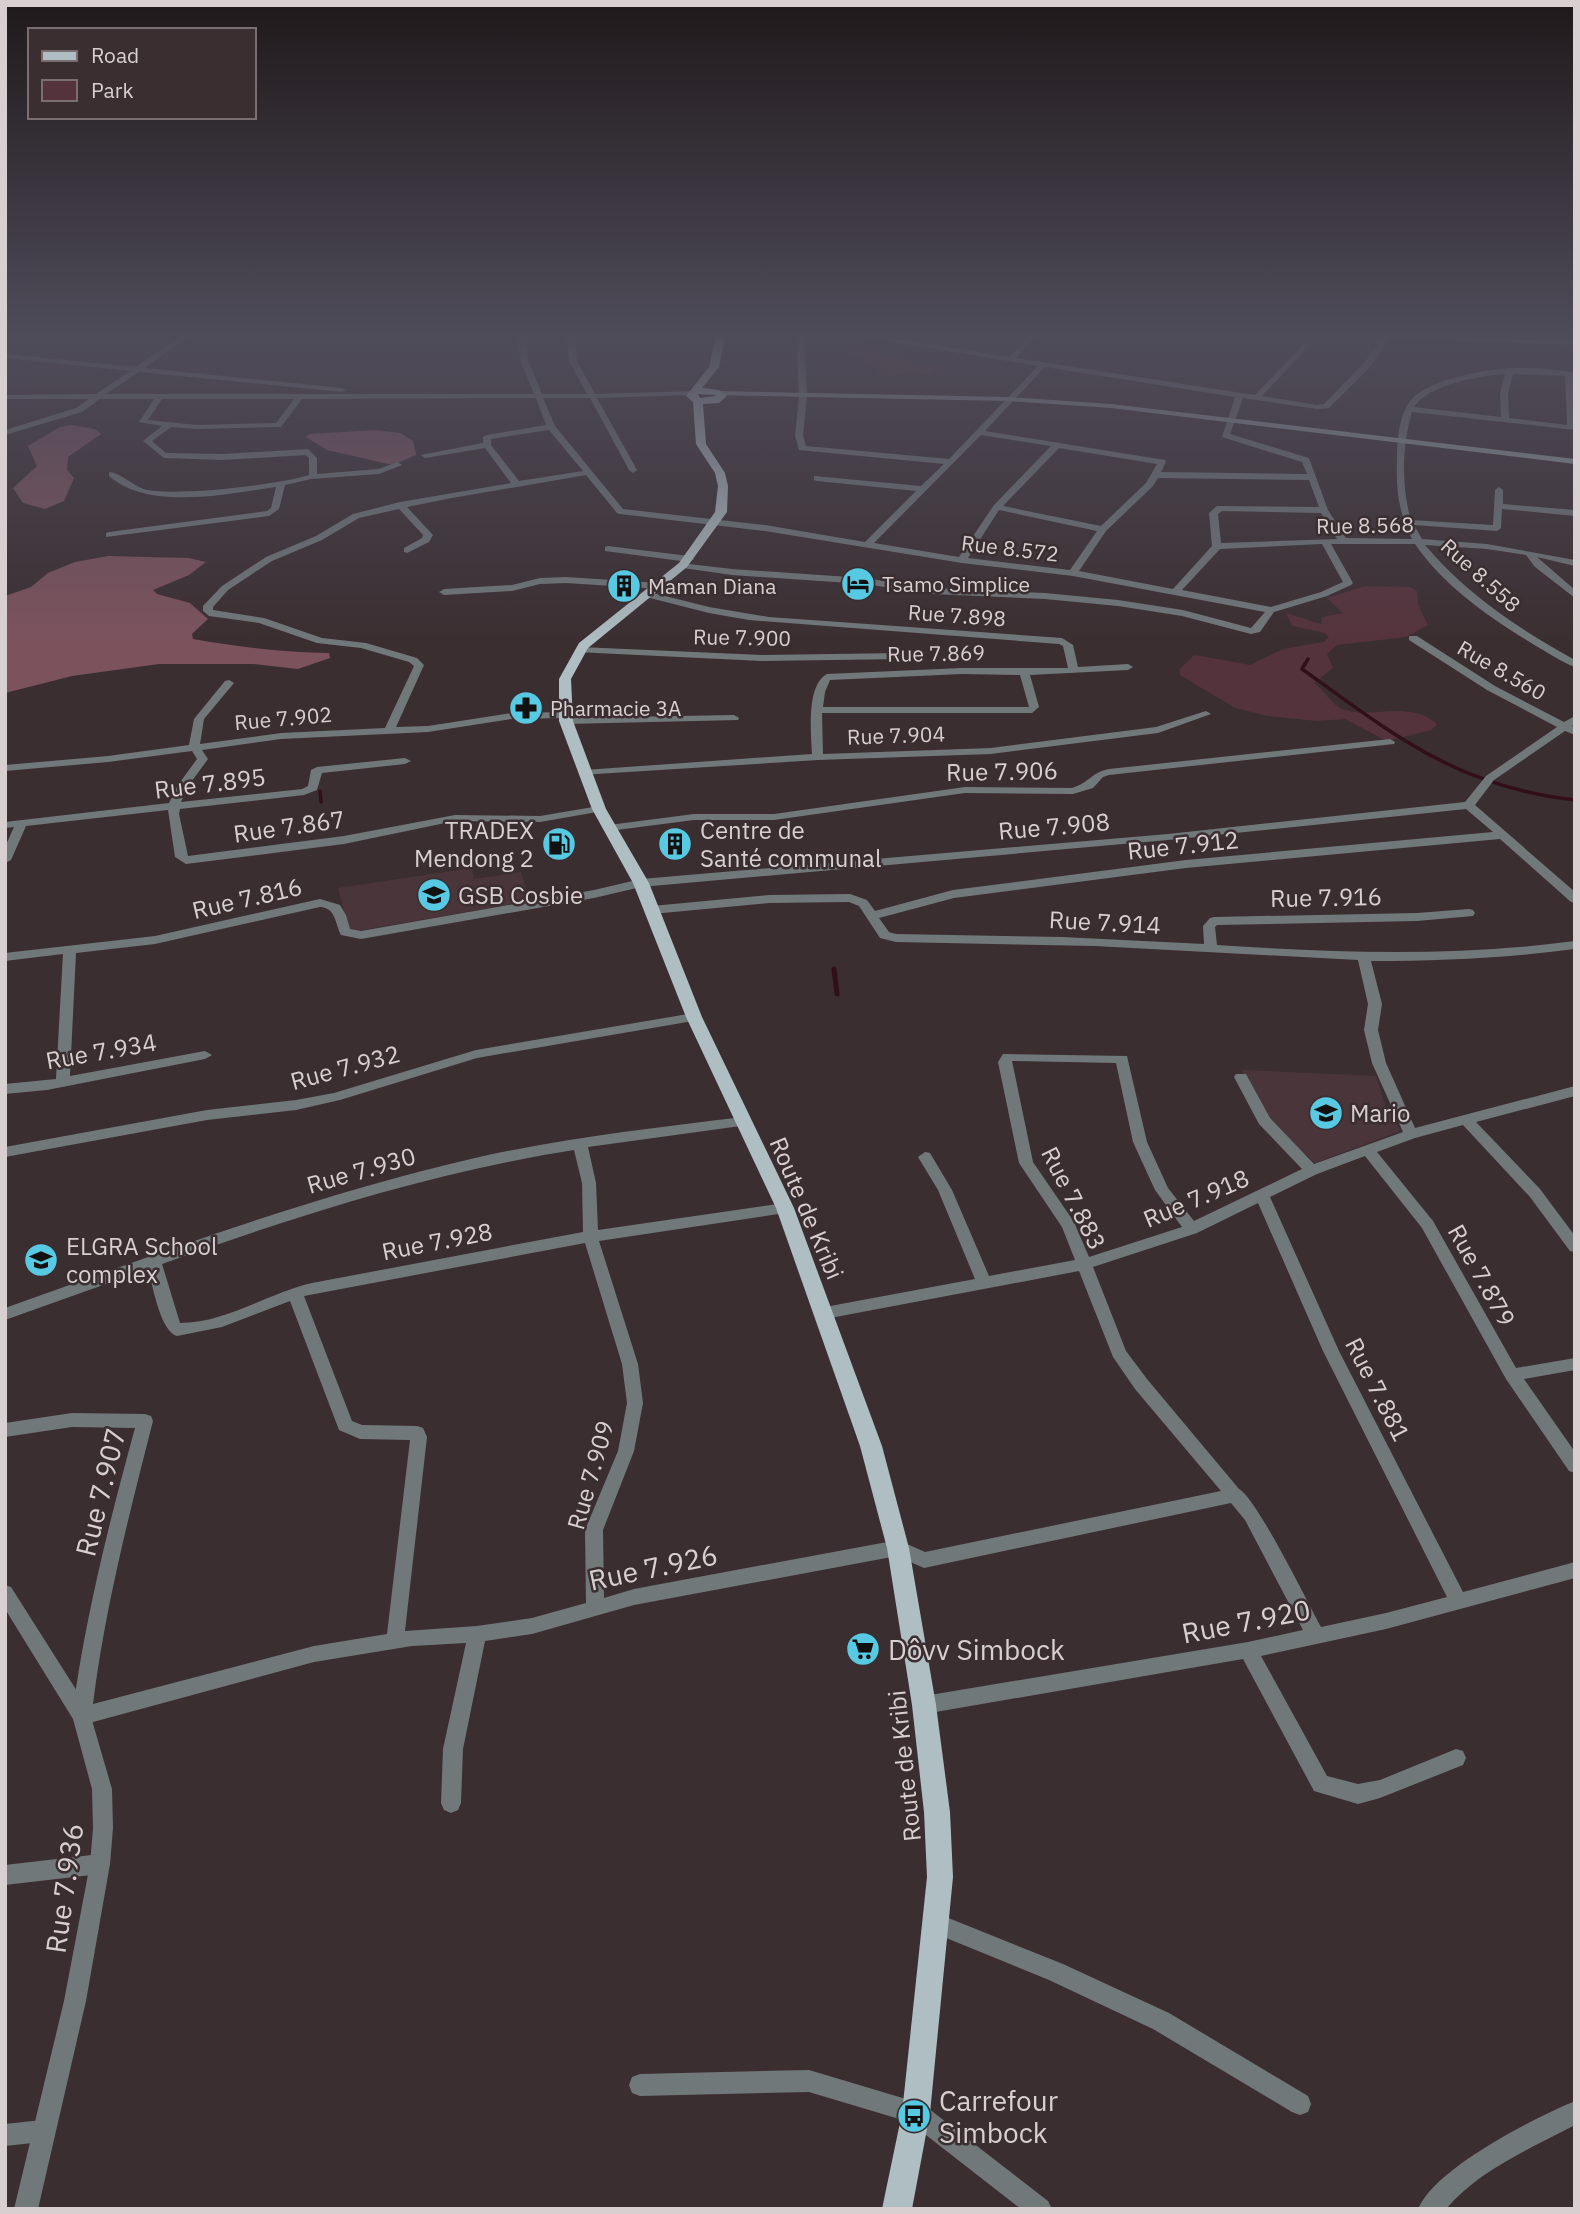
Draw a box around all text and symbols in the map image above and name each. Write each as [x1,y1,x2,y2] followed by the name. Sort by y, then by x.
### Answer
[28,28,256,119] legend
[91,41,139,69] text: Road
[91,76,134,104] text: Park
[1316,510,1414,540] street label: Rue 8.568
[960,528,1060,568] street label: Rue 8.572
[1435,532,1527,618] street label: Rue 8.558
[839,565,877,603] hotel icon: Tsamo Simplice
[605,567,643,605] building icon: Maman Diana
[882,570,1030,598] place label: Tsamo Simplice
[648,572,776,600] place label: Maman Diana
[907,598,1007,632] street label: Rue 7.898
[693,622,791,652] street label: Rue 7.900
[1453,633,1551,707] street label: Rue 8.560
[887,638,985,668] street label: Rue 7.869
[507,689,545,727] pharmacy icon: Pharmacie 3A
[550,694,681,722] place label: Pharmacie 3A
[233,700,333,736] street label: Rue 7.902
[847,719,945,751] street label: Rue 7.904
[946,754,1058,788] street label: Rue 7.906
[152,760,268,806] street label: Rue 7.895
[231,802,347,850] street label: Rue 7.867
[997,805,1111,847] street label: Rue 7.908
[414,814,534,874] place label: TRADEX Mendong 2
[700,814,881,874] place label: Centre de Santé communal
[1126,823,1240,867] street label: Rue 7.912
[540,825,578,863] fuel station icon: TRADEX Mendong 2
[656,825,694,863] building icon: Centre de Santé communal
[189,870,305,926] street label: Rue 7.816
[415,876,453,914] school or university icon: GSB Cosbie
[458,879,583,911] place label: GSB Cosbie
[1270,880,1382,914] street label: Rue 7.916
[1048,903,1162,941] street label: Rue 7.914
[43,1026,159,1076] street label: Rue 7.934
[287,1037,403,1097] street label: Rue 7.932
[1307,1094,1345,1132] school or university icon: Mario
[1350,1097,1411,1129] place label: Mario
[763,1132,851,1284] street label: Route de Kribi
[303,1139,419,1201] street label: Rue 7.930
[1034,1141,1114,1255] street label: Rue 7.883
[1138,1161,1254,1235] street label: Rue 7.918
[379,1215,495,1267] street label: Rue 7.928
[1441,1218,1523,1332] street label: Rue 7.879
[66,1230,217,1290] place label: ELGRA School complex
[22,1241,60,1279] school or university icon: ELGRA School complex
[1338,1332,1418,1446] street label: Rue 7.881
[559,1417,621,1533] street label: Rue 7.909
[66,1424,134,1560] street label: Rue 7.907
[585,1535,721,1599] street label: Rue 7.926
[1178,1590,1314,1652] street label: Rue 7.920
[844,1630,882,1668] supermarket icon: Dôvv Simbock
[888,1631,1065,1668] place label: Dôvv Simbock
[880,1689,928,1843] street label: Route de Kribi
[37,1821,91,1955] street label: Rue 7.936
[939,2082,1058,2151] place label: Carrefour Simbock
[895,2097,933,2135] bus stop icon: Carrefour Simbock

